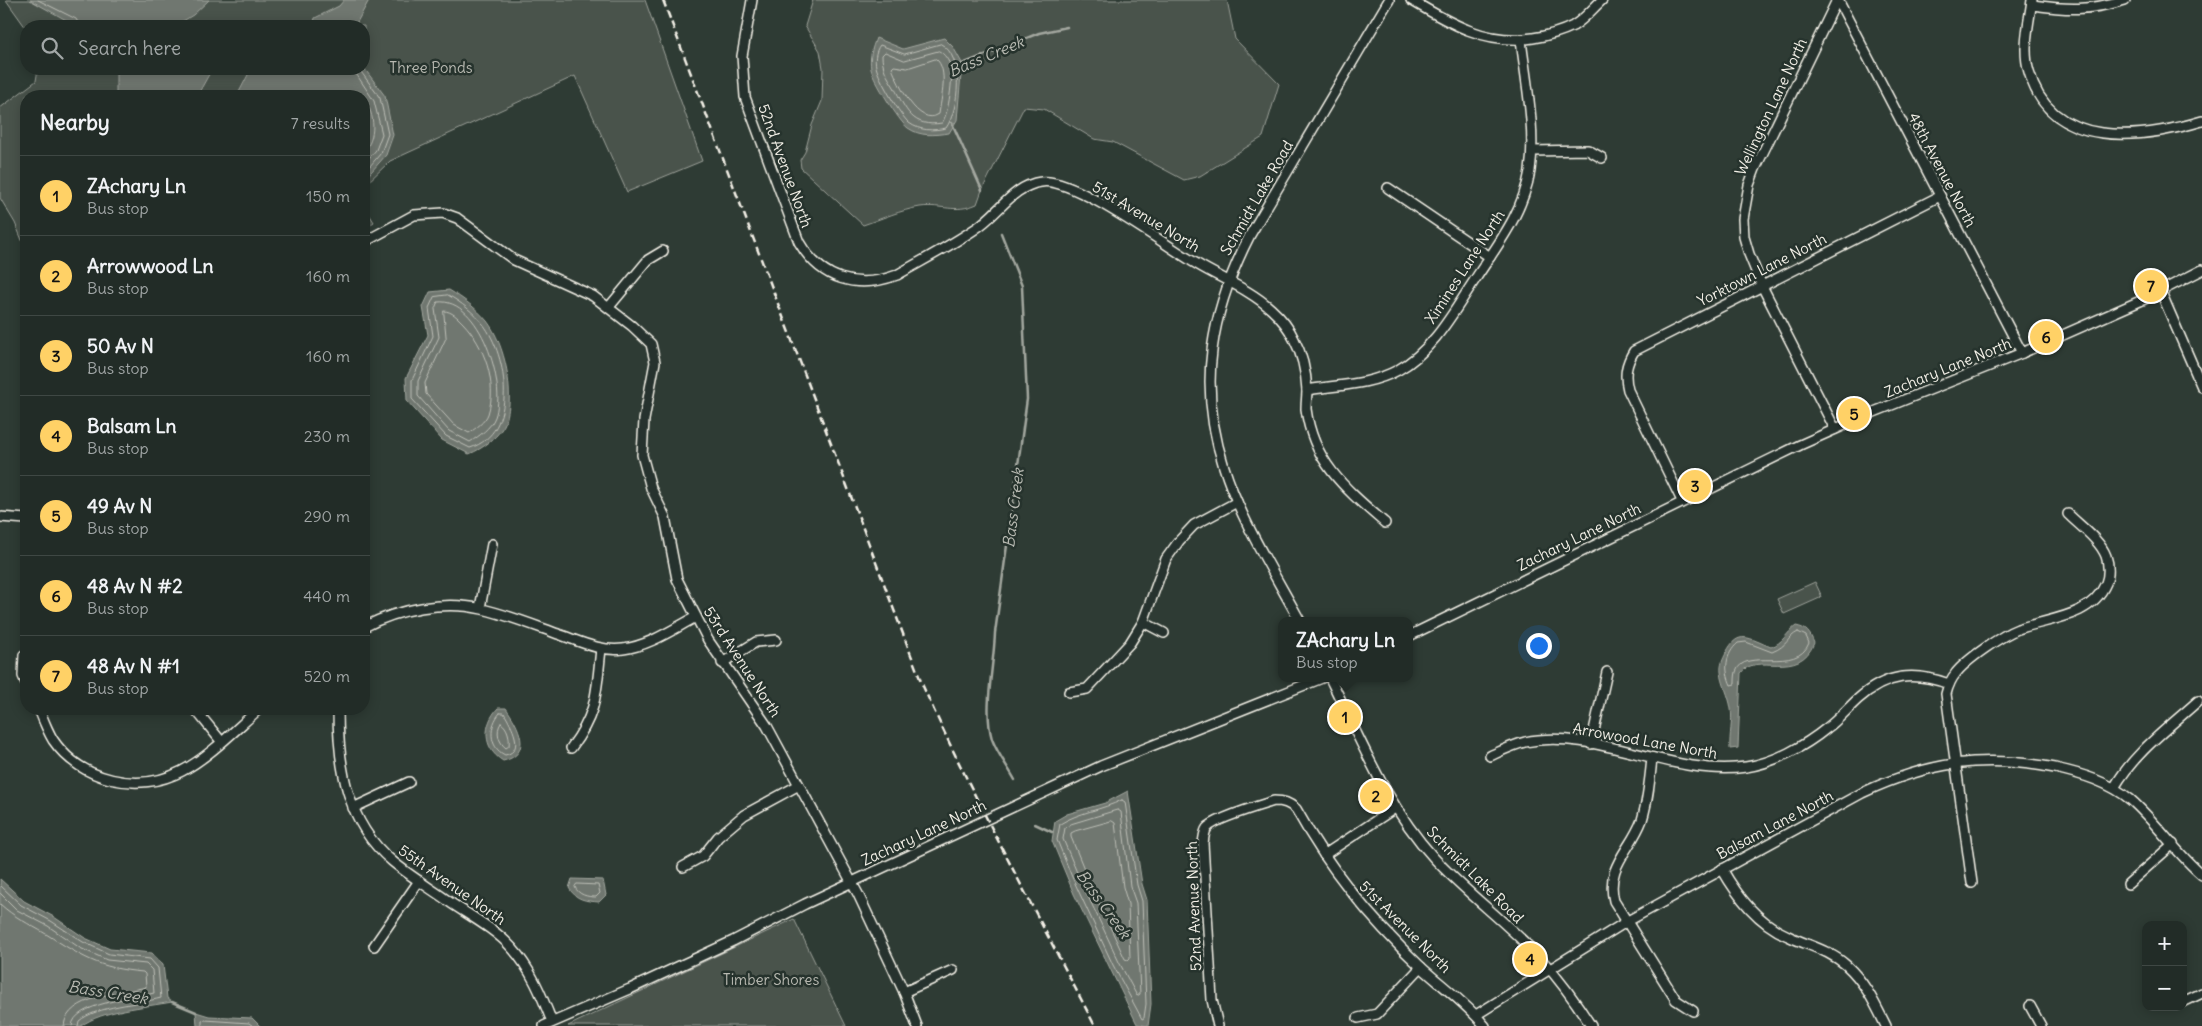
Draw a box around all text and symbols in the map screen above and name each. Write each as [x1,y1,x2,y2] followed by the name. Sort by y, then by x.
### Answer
[20,20,370,75] search box
[945,30,1028,81] water label: Bass Creek
[38,34,66,62] icon: search
[1730,35,1811,179] street label: Wellington Lane North
[78,36,181,60] text: Search here
[389,58,473,77] park label: Three Ponds
[754,101,817,231] street label: 52nd Avenue North
[40,109,110,136] text: Nearby
[1904,109,1981,231] street label: 48th Avenue North
[291,113,350,133] text: 7 results
[1216,137,1297,259] street label: Schmidt Lake Road
[87,174,186,198] text: ZAchary Ln
[1089,177,1204,256] street label: 51st Avenue North
[53,186,59,206] text: 1
[306,186,350,206] text: 150 m
[87,198,149,218] text: Bus stop
[1421,206,1509,327] street label: Ximines Lane North
[1694,229,1830,310] street label: Yorktown Lane North
[87,254,213,278] text: Arrowwood Ln
[52,266,60,286] text: 2
[306,266,350,286] text: 160 m
[2135,267,2167,305] pin: 7
[87,278,149,298] text: Bus stop
[2030,318,2062,356] pin: 6
[1882,333,2014,402] street label: Zachary Lane North
[87,334,154,358] text: 50 Av N
[51,346,61,366] text: 3
[306,346,350,366] text: 160 m
[87,358,149,378] text: Bus stop
[1838,395,1870,433] pin: 5
[87,414,177,438] text: Balsam Ln
[51,426,61,446] text: 4
[304,426,350,446] text: 230 m
[87,438,149,458] text: Bus stop
[998,465,1028,549] water label: Bass Creek
[1679,467,1711,505] pin: 3
[87,494,152,518] text: 49 Av N
[1514,498,1644,575] street label: Zachary Lane North
[51,506,61,526] text: 5
[304,506,350,526] text: 290 m
[87,518,149,538] text: Bus stop
[87,574,183,598] text: 48 Av N #2
[51,586,61,606] text: 6
[303,586,350,606] text: 440 m
[87,598,149,618] text: Bus stop
[700,603,785,721] street label: 53rd Avenue North
[1278,617,1413,682] popup
[1296,628,1395,652] text: ZAchary Ln
[1526,633,1552,659] your location
[1296,652,1358,672] text: Bus stop
[87,654,180,678] text: 48 Av N #1
[52,666,60,686] text: 7
[304,666,350,686] text: 520 m
[87,678,149,698] text: Bus stop
[1329,698,1361,736] pin: 1
[1571,718,1719,763] street label: Arrowood Lane North
[1360,777,1392,815] pin: 2
[1713,786,1837,863] street label: Balsam Lane North
[858,795,989,870] street label: Zachary Lane North
[1423,822,1528,927] street label: Schmidt Lake Road
[395,840,510,929] street label: 55th Avenue North
[1182,840,1205,971] street label: 52nd Avenue North
[1072,866,1137,944] water label: Bass Creek
[1355,877,1456,977] street label: 51st Avenue North
[2142,921,2187,1011] map controls
[2142,921,2187,966] button: +
[1514,940,1546,978] pin: 4
[2142,966,2187,1011] button: −
[723,970,819,989] park label: Timber Shores
[67,976,151,1008] water label: Bass Creek

